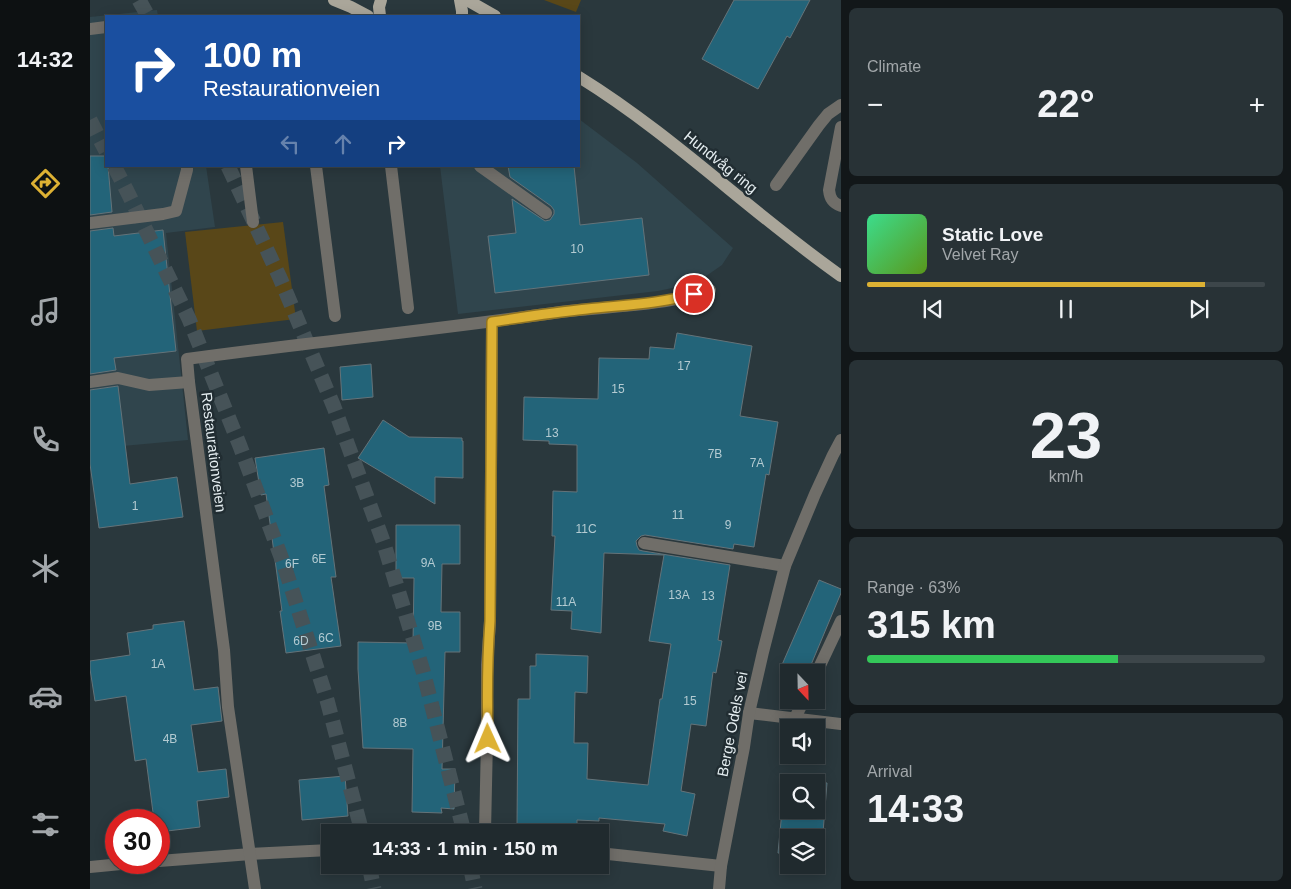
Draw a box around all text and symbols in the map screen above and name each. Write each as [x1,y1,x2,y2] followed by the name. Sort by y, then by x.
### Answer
[120,35,185,100] icon: right
[203,35,302,74] text: 100 m
[17,47,73,72] text: 14:32
[867,58,921,75] text: Climate
[203,76,380,101] text: Restaurationveien
[1037,83,1095,125] text: 22°
[867,89,883,120] text: −
[1249,89,1265,120] text: +
[681,127,761,197] street label: Hundvåg ring
[276,130,304,158] icon: left
[329,130,357,158] icon: ahead
[382,130,410,158] icon: right
[28,166,63,201] icon: directions
[942,224,1043,245] text: Static Love
[570,242,584,256] house number: 10
[942,246,1018,263] text: Velvet Ray
[673,273,715,315] pin
[680,280,708,308] icon: arrive
[28,294,63,329] icon: music
[919,295,947,323] icon: previous
[1052,295,1080,323] icon: pause
[1185,295,1213,323] icon: next
[677,359,691,373] house number: 17
[611,382,625,396] house number: 15
[198,391,230,513] street label: Restaurationveien
[1030,399,1102,472] text: 23
[28,422,63,457] icon: phone
[545,426,559,440] house number: 13
[708,447,722,461] house number: 7B
[750,456,764,470] house number: 7A
[1049,468,1083,485] text: km/h
[290,476,304,490] house number: 3B
[132,499,139,513] house number: 1
[672,508,685,522] house number: 11
[725,518,732,532] house number: 9
[575,522,597,536] house number: 11C
[28,551,63,586] icon: climate
[312,552,326,566] house number: 6E
[421,556,435,570] house number: 9A
[285,557,299,571] house number: 6F
[867,579,960,596] text: Range · 63%
[668,588,690,602] house number: 13A
[701,589,715,603] house number: 13
[556,595,576,609] house number: 11A
[867,604,996,646] text: 315 km
[428,619,442,633] house number: 9B
[318,631,334,645] house number: 6C
[293,634,309,648] house number: 6D
[151,657,165,671] house number: 1A
[780,664,825,709] north arrow
[780,664,825,874] map controls
[713,670,751,778] street label: Berge Odels vei
[28,679,63,714] icon: car
[683,694,697,708] house number: 15
[461,712,513,764] position arrow
[393,716,407,730] house number: 8B
[780,719,825,764] button: sound
[163,732,177,746] house number: 4B
[867,763,912,780] text: Arrival
[780,774,825,819] button: search
[867,788,964,830] text: 14:33
[28,807,63,842] icon: filters
[105,809,170,874] speed limit sign: 30
[780,829,825,874] button: layers
[372,838,558,859] text: 14:33 · 1 min · 150 m

